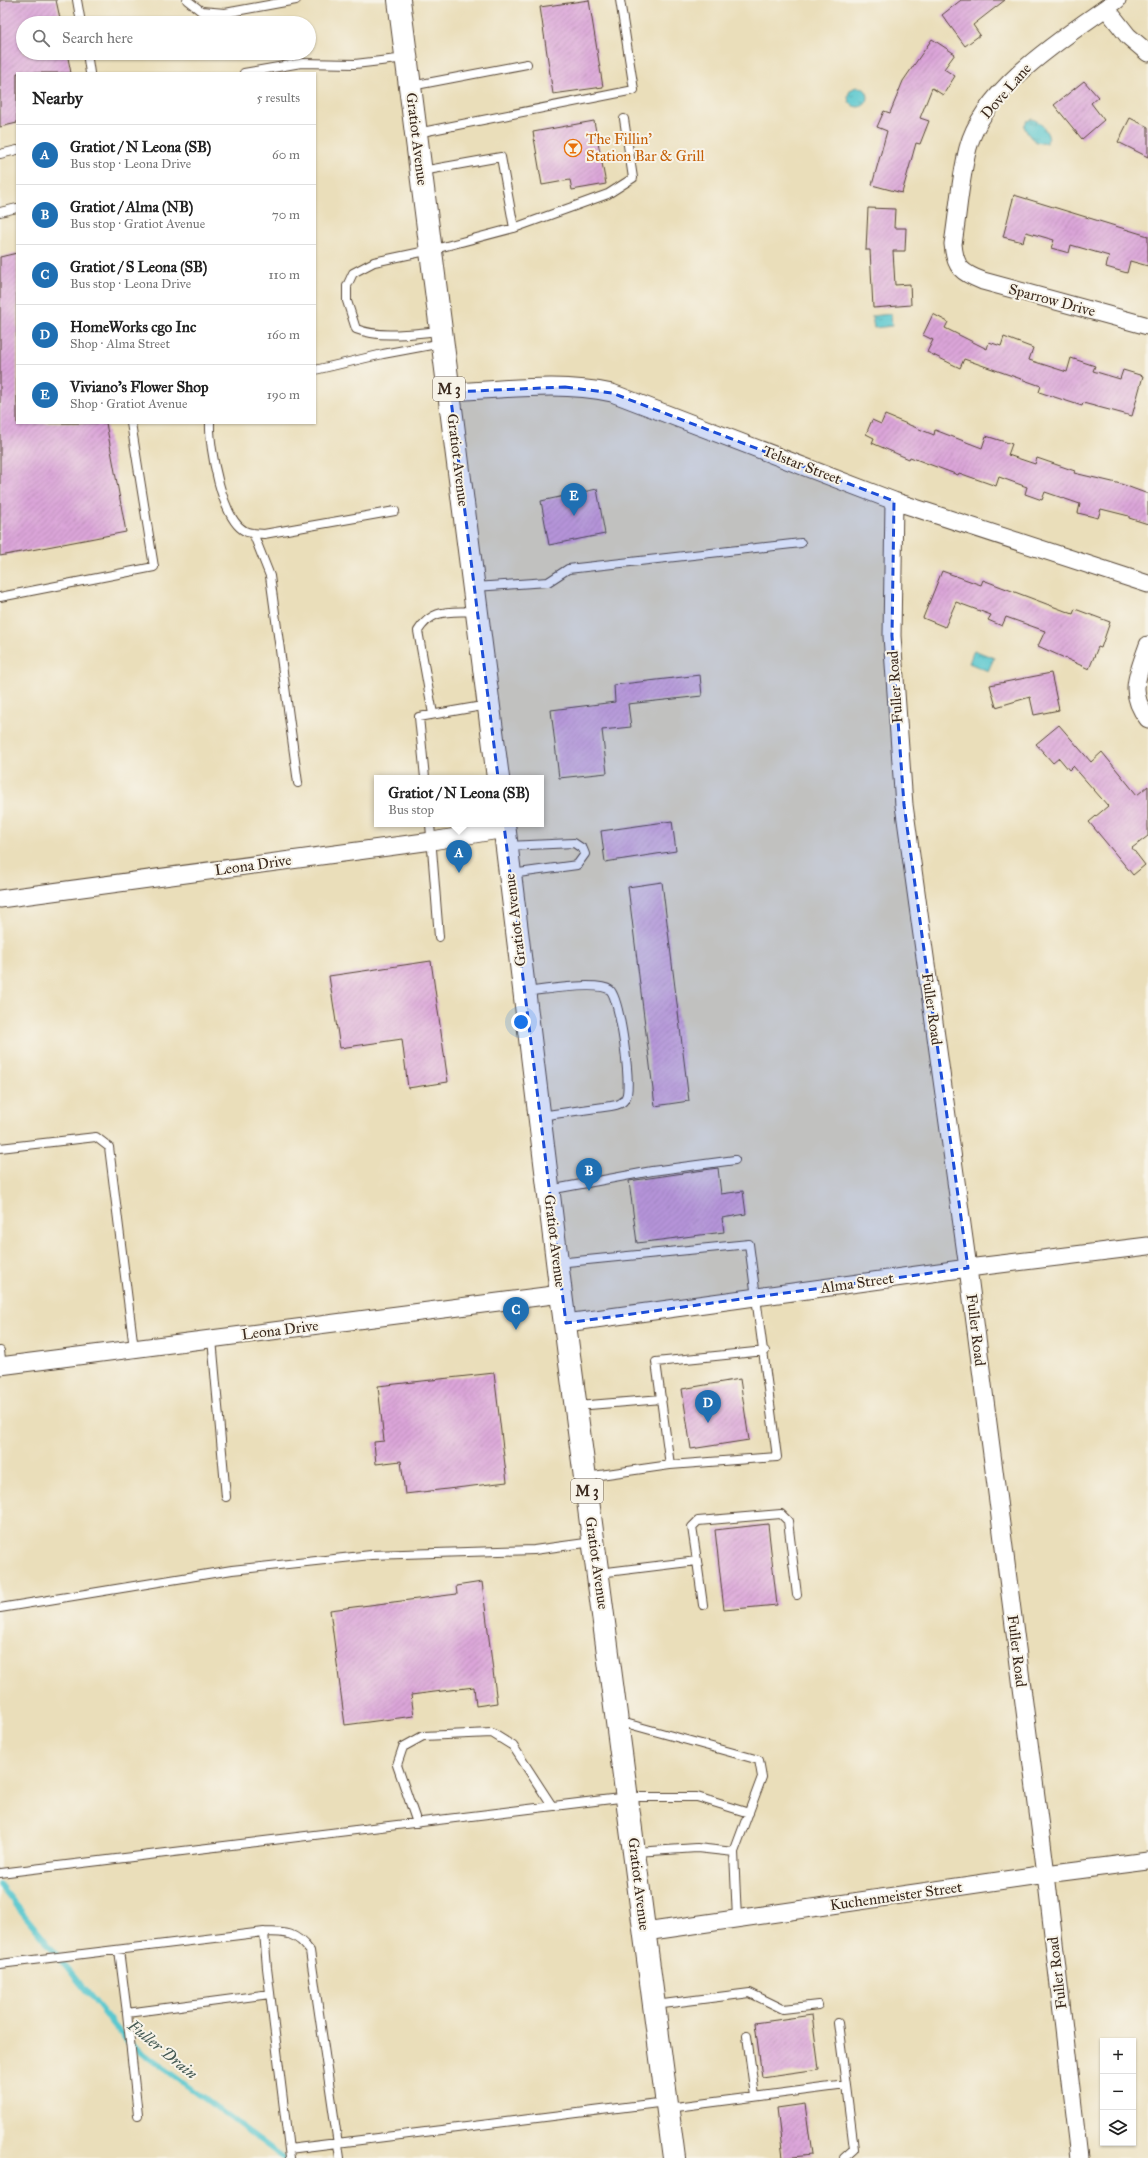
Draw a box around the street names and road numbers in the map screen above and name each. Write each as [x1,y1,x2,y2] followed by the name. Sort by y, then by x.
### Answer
[977,60,1035,122] street label: Dove Lane
[402,91,432,187] street label: Gratiot Avenue
[1007,280,1097,320] street label: Sparrow Drive
[433,377,465,401] road number: M 3
[443,412,473,508] street label: Gratiot Avenue
[760,442,844,488] street label: Telstar Street
[883,650,907,724] street label: Fuller Road
[213,851,293,879] street label: Leona Drive
[500,872,530,968] street label: Gratiot Avenue
[918,972,946,1047] street label: Fuller Road
[540,1193,570,1289] street label: Gratiot Avenue
[818,1269,895,1297] street label: Alma Street
[963,1293,989,1368] street label: Fuller Road
[241,1316,319,1344] street label: Leona Drive
[571,1479,603,1503] road number: M 3
[582,1515,612,1611] street label: Gratiot Avenue
[1004,1614,1030,1689] street label: Fuller Road
[624,1836,654,1932] street label: Gratiot Avenue
[829,1878,964,1914] street label: Kuchenmeister Street
[1044,1935,1070,2010] street label: Fuller Road

